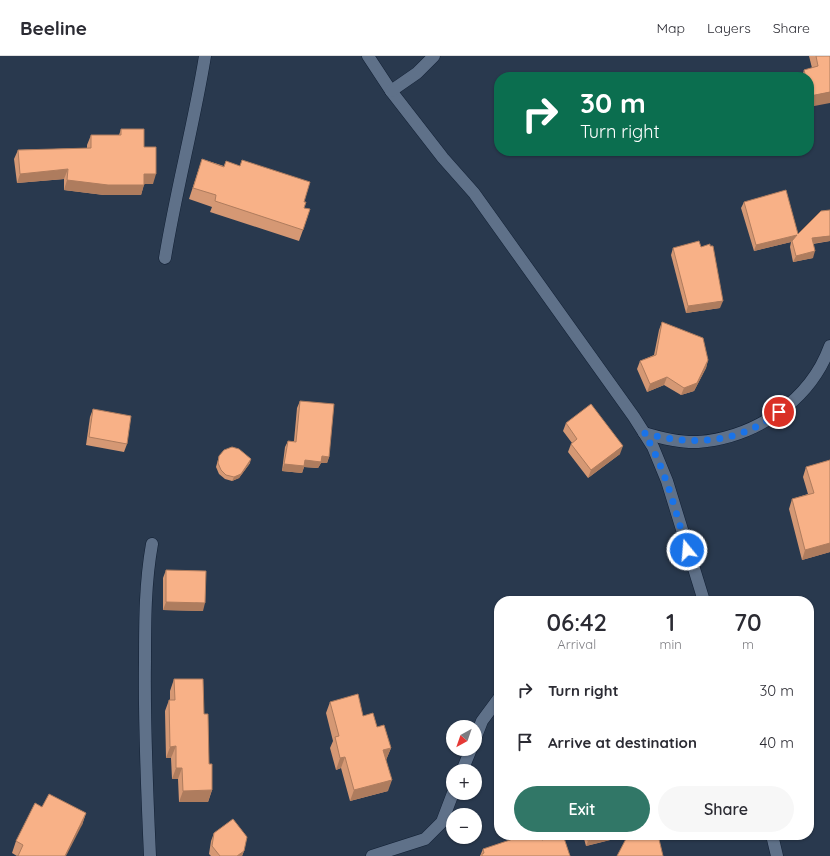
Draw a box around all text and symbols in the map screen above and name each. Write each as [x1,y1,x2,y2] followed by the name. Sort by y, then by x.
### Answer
[20,16,87,40] text: Beeline
[656,19,685,37] text: Map
[707,19,751,37] text: Layers
[773,19,810,37] text: Share
[580,85,646,120] text: 30 m
[514,88,566,140] icon: right
[580,120,660,143] text: Turn right
[762,395,796,429] pin
[768,401,790,423] icon: arrive
[666,529,708,571] position arrow
[546,607,607,637] text: 06:42
[666,607,675,637] text: 1
[734,607,762,637] text: 70
[557,636,596,652] text: Arrival
[660,636,682,652] text: min
[742,636,754,652] text: m
[514,679,536,701] icon: right
[548,681,619,700] text: Turn right
[759,681,794,700] text: 30 m
[446,720,482,756] north arrow
[446,720,482,844] map controls
[514,731,536,753] icon: arrive
[548,733,697,752] text: Arrive at destination
[759,733,794,752] text: 40 m
[446,764,482,800] button: +
[514,786,650,832] button: Exit
[658,786,794,832] button: Share
[446,808,482,844] button: −

